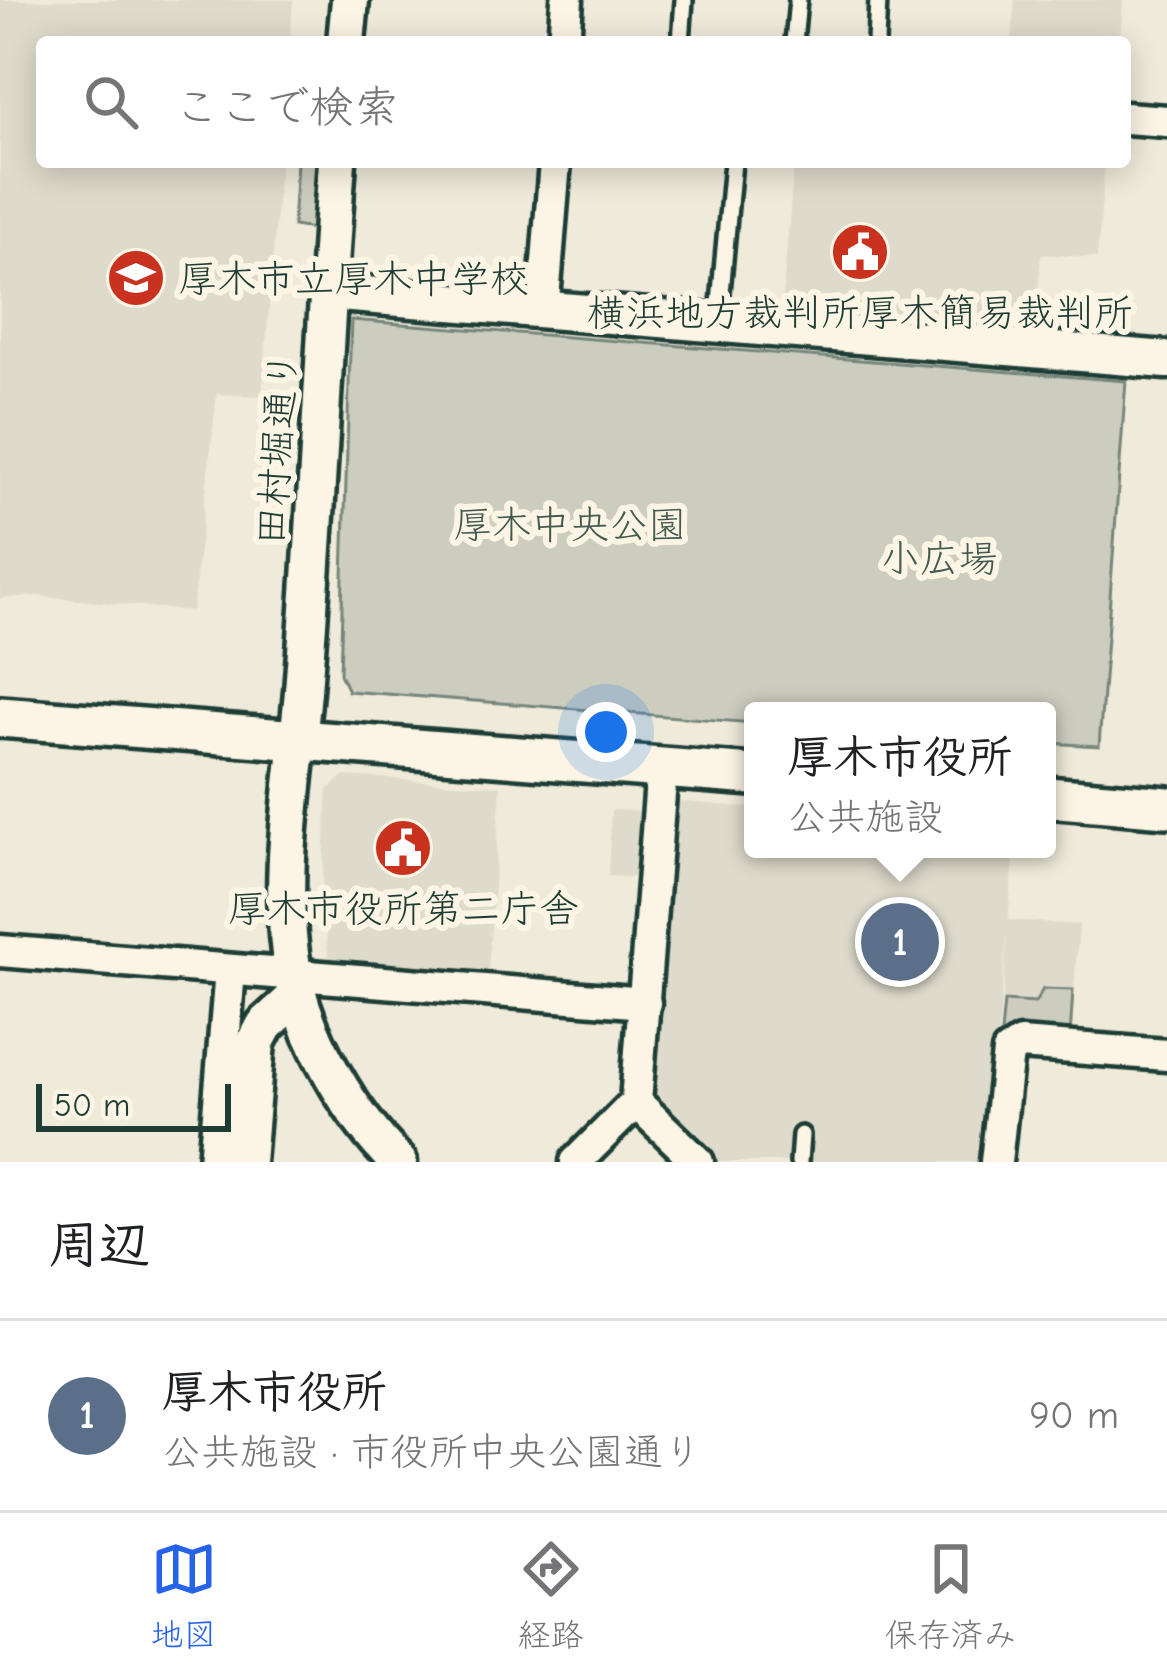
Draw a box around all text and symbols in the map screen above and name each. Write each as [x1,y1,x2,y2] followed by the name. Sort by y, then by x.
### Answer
[36,36,1131,168] search box
[78,69,144,135] icon: search
[174,81,399,133] text: ここで検索
[829,221,891,283] public building icon: 横浜地方裁判所厚木簡易裁判所
[105,247,167,309] school or university icon: 厚木市立厚木中学校
[178,257,529,302] place label: 厚木市立厚木中学校
[587,291,1133,336] place label: 横浜地方裁判所厚木簡易裁判所
[248,349,307,547] street label: 田村堀通り
[453,503,687,548] park label: 厚木中央公園
[880,537,998,582] park label: 小広場
[576,702,636,762] your location
[744,702,1056,858] popup
[787,731,1013,783] text: 厚木市役所
[787,795,944,840] text: 公共施設
[372,817,434,879] public building icon: 厚木市役所第二庁舎
[227,887,579,932] place label: 厚木市役所第二庁舎
[861,897,939,987] pin: 1
[36,1078,231,1131] scale bar
[54,1086,130,1124] text: 50 m
[48,1216,150,1275] text: 周辺
[162,1366,387,1418] text: 厚木市役所
[79,1393,95,1438] text: 1
[1029,1393,1119,1438] text: 90 m
[162,1430,702,1475] text: 公共施設 · 市役所中央公園通り
[151,1536,217,1656] tab: 地図
[518,1536,584,1656] tab: 経路
[885,1536,1017,1656] tab: 保存済み

